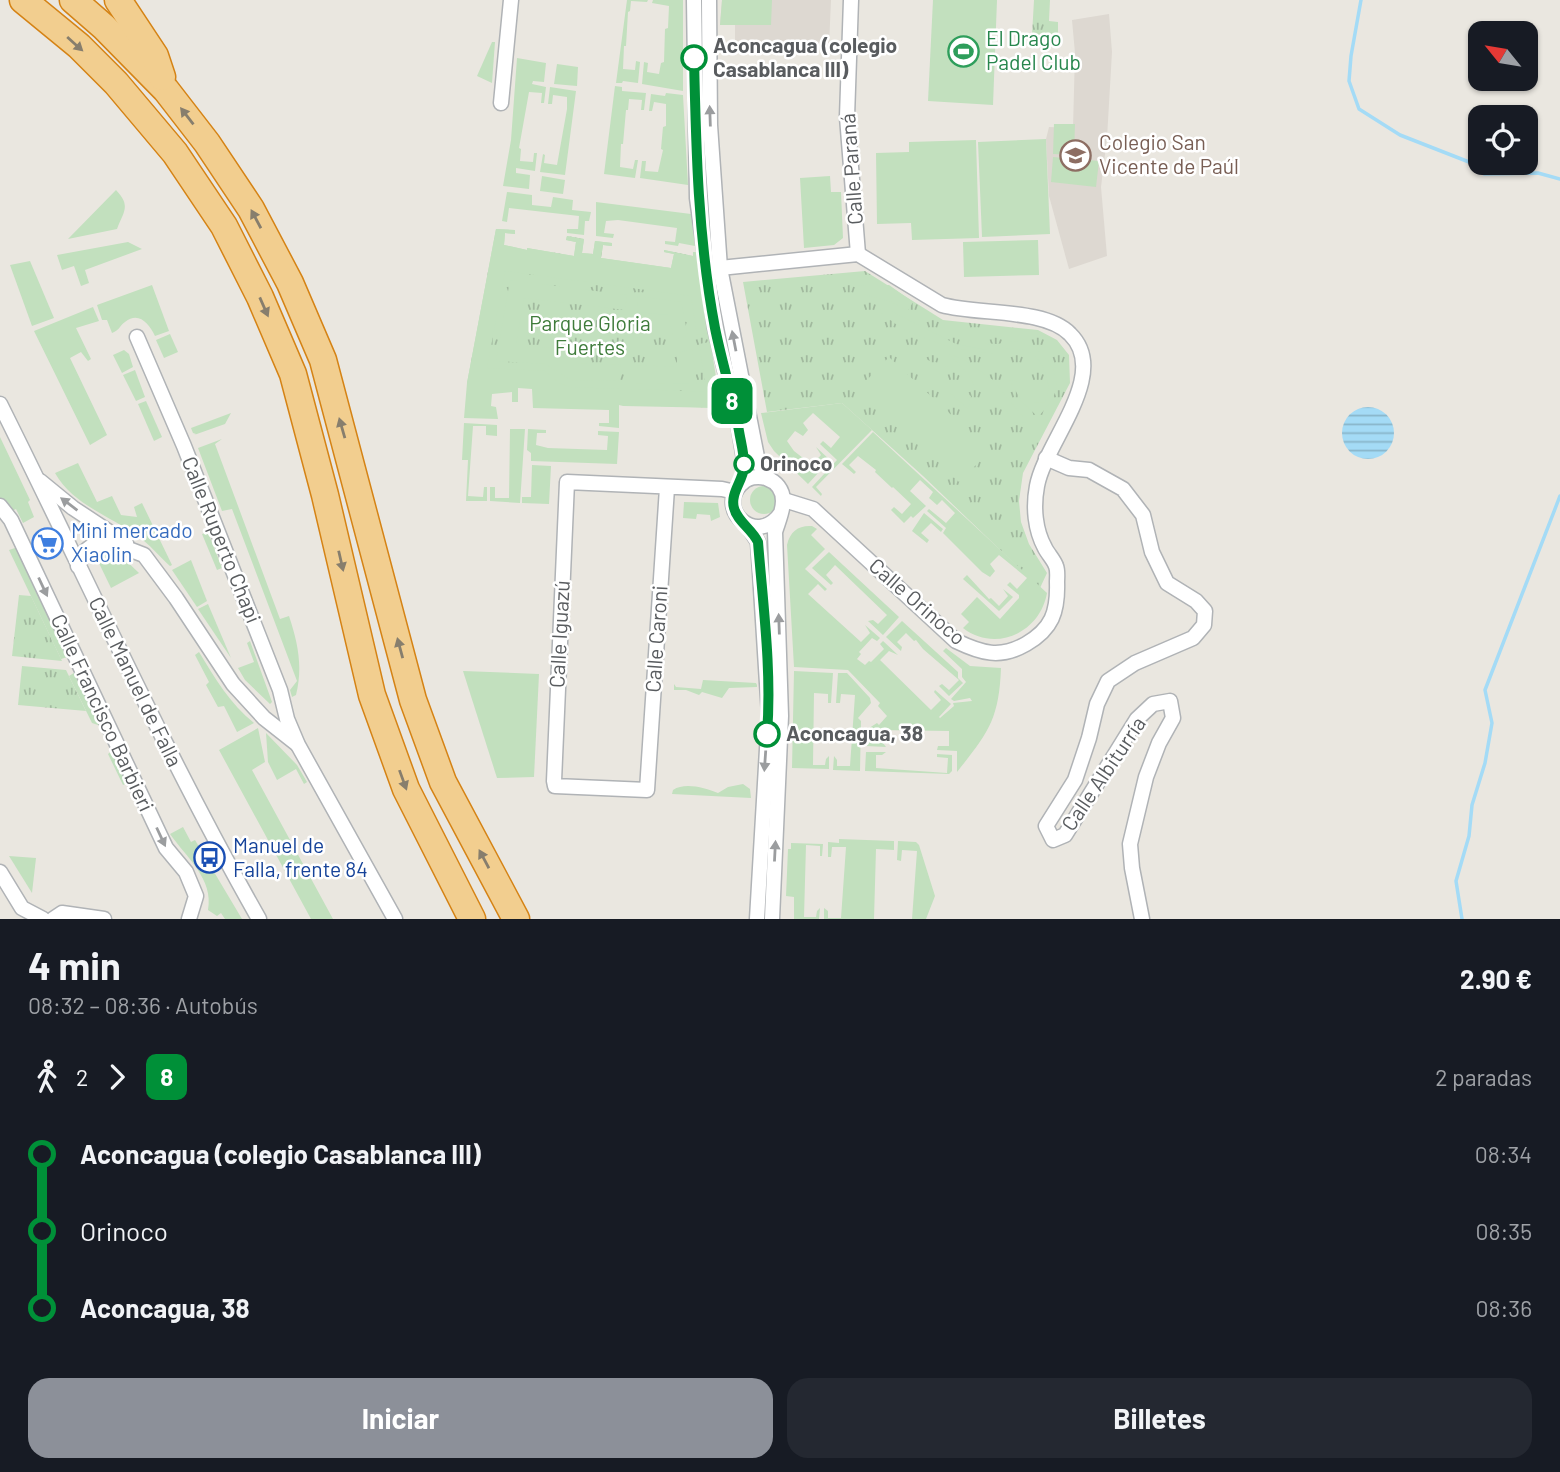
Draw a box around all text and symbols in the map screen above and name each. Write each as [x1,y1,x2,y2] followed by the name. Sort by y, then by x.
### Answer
[1468,21,1538,91] north arrow
[1468,21,1538,175] map controls
[986,25,1081,74] place label: El Drago Padel Club
[713,32,897,81] place label: Aconcagua (colegio Casablanca III)
[946,34,980,68] sports icon: El Drago Padel Club
[67,36,84,51] one-way arrow
[681,45,707,71] marker: Aconcagua (colegio Casablanca III)
[704,104,715,126] one-way arrow
[1468,105,1538,175] button: locate
[179,108,194,126] one-way arrow
[834,112,867,226] street label: Calle Paraná
[1099,129,1239,178] place label: Colegio San Vicente de Paúl
[1059,138,1093,172] school or university icon: Colegio San Vicente de Paúl
[250,209,262,228] one-way arrow
[259,296,270,317] one-way arrow
[529,310,651,359] park label: Parque Gloria Fuertes
[729,330,740,352] one-way arrow
[709,378,755,424] line badge: 8
[726,386,738,415] text: 8
[336,418,346,439] one-way arrow
[760,450,832,475] place label: Orinoco
[177,452,267,627] street label: Calle Ruperto Chapi
[734,454,754,474] marker: Orinoco
[60,498,78,512] one-way arrow
[71,517,193,566] place label: Mini mercado Xiaolin
[31,526,65,560] supermarket icon: Mini mercado Xiaolin
[336,550,347,572] one-way arrow
[865,552,971,649] street label: Calle Orinoco
[37,577,49,597] one-way arrow
[543,579,574,688] street label: Calle Iguazú
[639,584,672,693] street label: Calle Caroni
[84,592,188,770] street label: Calle Manuel de Falla
[47,610,160,815] street label: Calle Francisco Barbieri
[773,612,784,634] one-way arrow
[394,637,405,659] one-way arrow
[1055,711,1150,835] street label: Calle Albiturría
[786,720,923,745] place label: Aconcagua, 38
[754,721,780,747] marker: Aconcagua, 38
[759,750,770,772] one-way arrow
[397,769,408,790] one-way arrow
[155,827,167,847] one-way arrow
[233,832,368,881] place label: Manuel de Falla, frente 84
[770,840,781,862] one-way arrow
[193,841,227,875] bus stop icon: Manuel de Falla, frente 84
[478,849,490,869] one-way arrow
[28,942,121,988] text: 4 min
[1460,963,1532,994] text: 2.90 €
[28,991,258,1019] text: 08:32 – 08:36 · Autobús
[28,1058,66,1096] icon: walk
[98,1058,136,1096] icon: forward
[160,1062,173,1091] text: 8
[76,1063,88,1091] text: 2
[1435,1063,1532,1091] text: 2 paradas
[80,1138,481,1169] text: Aconcagua (colegio Casablanca III)
[1475,1140,1532,1168] text: 08:34
[80,1215,168,1246] text: Orinoco
[1476,1217,1532,1245] text: 08:35
[80,1292,250,1323] text: Aconcagua, 38
[1476,1294,1532,1322] text: 08:36
[28,1378,773,1458] button: Iniciar
[787,1378,1532,1458] button: Billetes

